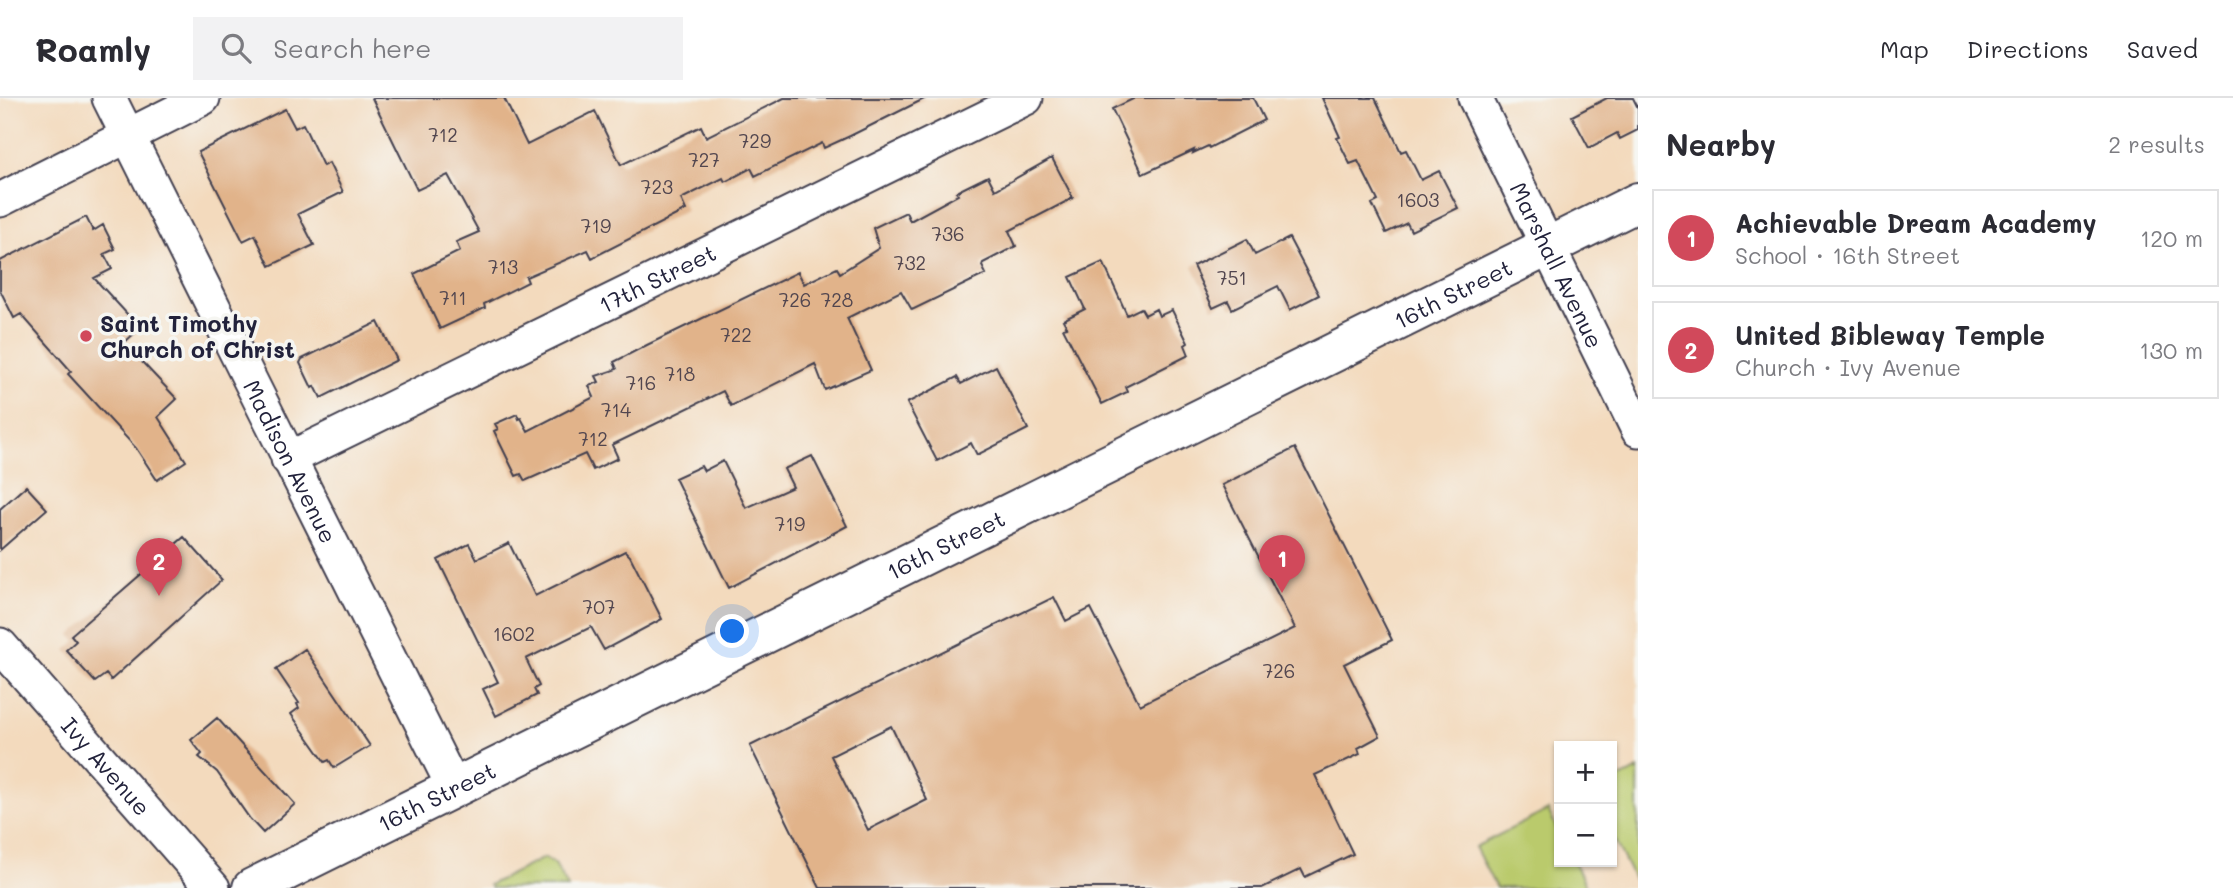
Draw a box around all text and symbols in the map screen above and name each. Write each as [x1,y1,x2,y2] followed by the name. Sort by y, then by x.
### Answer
[193,17,683,80] search box
[35,27,151,70] text: Roamly
[217,29,255,67] icon: search
[273,31,431,65] text: Search here
[1880,33,1929,64] text: Map
[1967,33,2089,64] text: Directions
[2127,33,2198,64] text: Saved
[428,122,458,147] house number: 712
[1666,124,1776,164] text: Nearby
[739,128,771,153] house number: 729
[2108,129,2205,159] text: 2 results
[688,147,720,172] house number: 727
[641,174,673,199] house number: 723
[1504,177,1610,353] street label: Marshall Avenue
[1397,187,1439,212] house number: 1603
[1735,206,2097,240] text: Achievable Dream Academy
[581,213,611,238] house number: 719
[931,221,965,246] house number: 736
[1686,223,1696,253] text: 1
[2140,223,2203,253] text: 120 m
[594,237,721,320] street label: 17th Street
[1735,240,1960,270] text: School · 16th Street
[894,250,926,275] house number: 732
[1389,252,1517,335] street label: 16th Street
[488,254,518,279] house number: 713
[1217,265,1247,290] house number: 751
[439,285,467,310] house number: 711
[779,287,811,312] house number: 726
[821,287,853,312] house number: 728
[100,308,295,364] place label: Saint Timothy Church of Christ
[1735,318,2045,352] text: United Bibleway Temple
[720,322,752,347] house number: 722
[78,328,94,344] marker: Saint Timothy Church of Christ
[1685,335,1697,365] text: 2
[2139,335,2203,365] text: 130 m
[1735,352,1961,382] text: Church · Ivy Avenue
[665,361,695,386] house number: 718
[626,370,656,395] house number: 716
[237,374,344,548] street label: Madison Avenue
[601,397,631,422] house number: 714
[578,426,608,451] house number: 712
[882,503,1010,586] street label: 16th Street
[775,511,805,536] house number: 719
[1259,535,1305,593] pin: 1
[136,538,182,596] pin: 2
[583,594,615,619] house number: 707
[715,614,749,648] your location
[493,621,535,646] house number: 1602
[1263,658,1295,683] house number: 726
[55,711,157,822] street label: Ivy Avenue
[1554,741,1617,867] map controls
[1554,741,1617,804] button: +
[373,755,501,838] street label: 16th Street
[1554,804,1617,867] button: −

